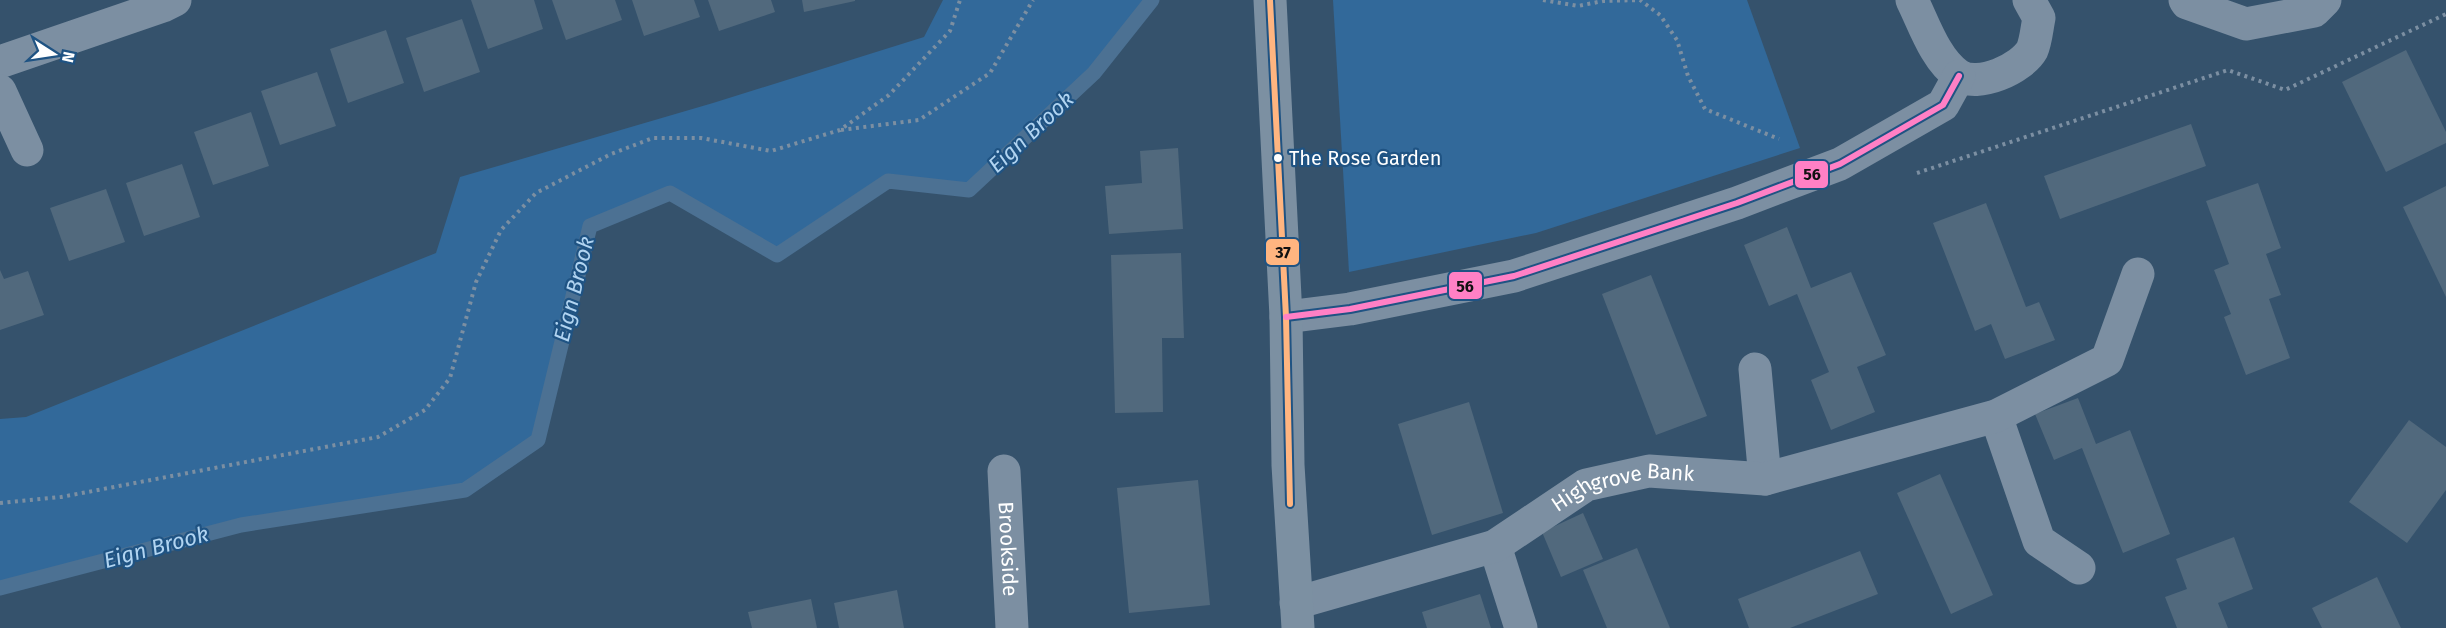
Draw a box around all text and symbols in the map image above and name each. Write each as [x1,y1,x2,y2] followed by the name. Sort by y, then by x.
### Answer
[24,24,84,84] north arrow
[58,50,79,64] text: N
[983,86,1079,178] water label: Eign Brook
[1289,146,1441,170] place label: The Rose Garden
[1272,152,1284,164] marker: The Rose Garden
[1794,160,1829,189] line badge: 56
[1803,165,1821,184] text: 56
[548,234,600,344] water label: Eign Brook
[1265,238,1300,266] line badge: 37
[1274,243,1291,262] text: 37
[1448,271,1483,300] line badge: 56
[1456,277,1474,296] text: 56
[1546,458,1695,517] street label: Highgrove Bank
[993,501,1023,597] street label: Brookside
[101,520,211,574] water label: Eign Brook

